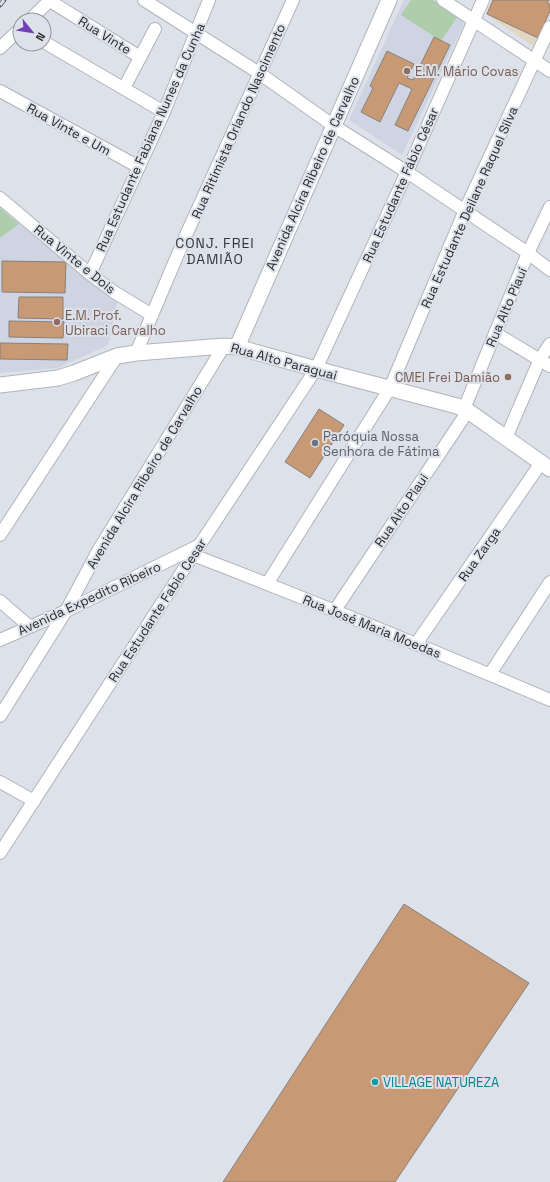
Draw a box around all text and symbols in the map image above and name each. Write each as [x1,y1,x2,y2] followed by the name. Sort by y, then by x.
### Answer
[12,12,52,52] north arrow
[75,13,134,58] street label: Rua Vinte
[92,20,209,254] street label: Rua Estudante Fabiana Nunes da Cunha
[188,21,289,221] street label: Rua Ritimista Orlando Nascimento
[33,30,49,44] text: N
[415,63,519,80] place label: E.M. Mário Covas
[402,66,412,76] marker: E.M. Mário Covas
[262,74,363,273] street label: Avenida Alcira Ribeiro de Carvalho
[24,99,114,160] street label: Rua Vinte e Um
[417,103,522,311] street label: Rua Estudante Deilane Raquel Silva
[359,105,442,265] street label: Rua Estudante Fábio César
[30,221,119,298] street label: Rua Vinte e Dois
[175,234,255,268] district label: CONJ. FREI DAMIÃO
[482,264,531,350] street label: Rua Alto Piauí
[65,307,166,339] place label: E.M. Prof. Ubiraci Carvalho
[52,317,62,327] marker: E.M. Prof. Ubiraci Carvalho
[229,339,339,384] street label: Rua Alto Paraguai
[395,369,500,386] place label: CMEI Frei Damião
[503,372,513,382] marker: CMEI Frei Damião
[83,383,206,572] street label: Avenida Alcira Ribeiro de Carvalho
[323,428,440,460] place label: Paróquia Nossa Senhora de Fátima
[310,438,320,448] marker: Paróquia Nossa Senhora de Fátima
[371,470,432,550] street label: Rua Alto Piaui
[455,523,505,585] street label: Rua Zarga
[105,535,210,685] street label: Rua Estudante Fabio Cesar
[15,558,163,639] street label: Avenida Expedito Ribeiro
[300,591,444,662] street label: Rua José Maria Moedas
[383,1074,499,1091] place label: VILLAGE NATUREZA
[370,1077,380,1087] marker: VILLAGE NATUREZA

